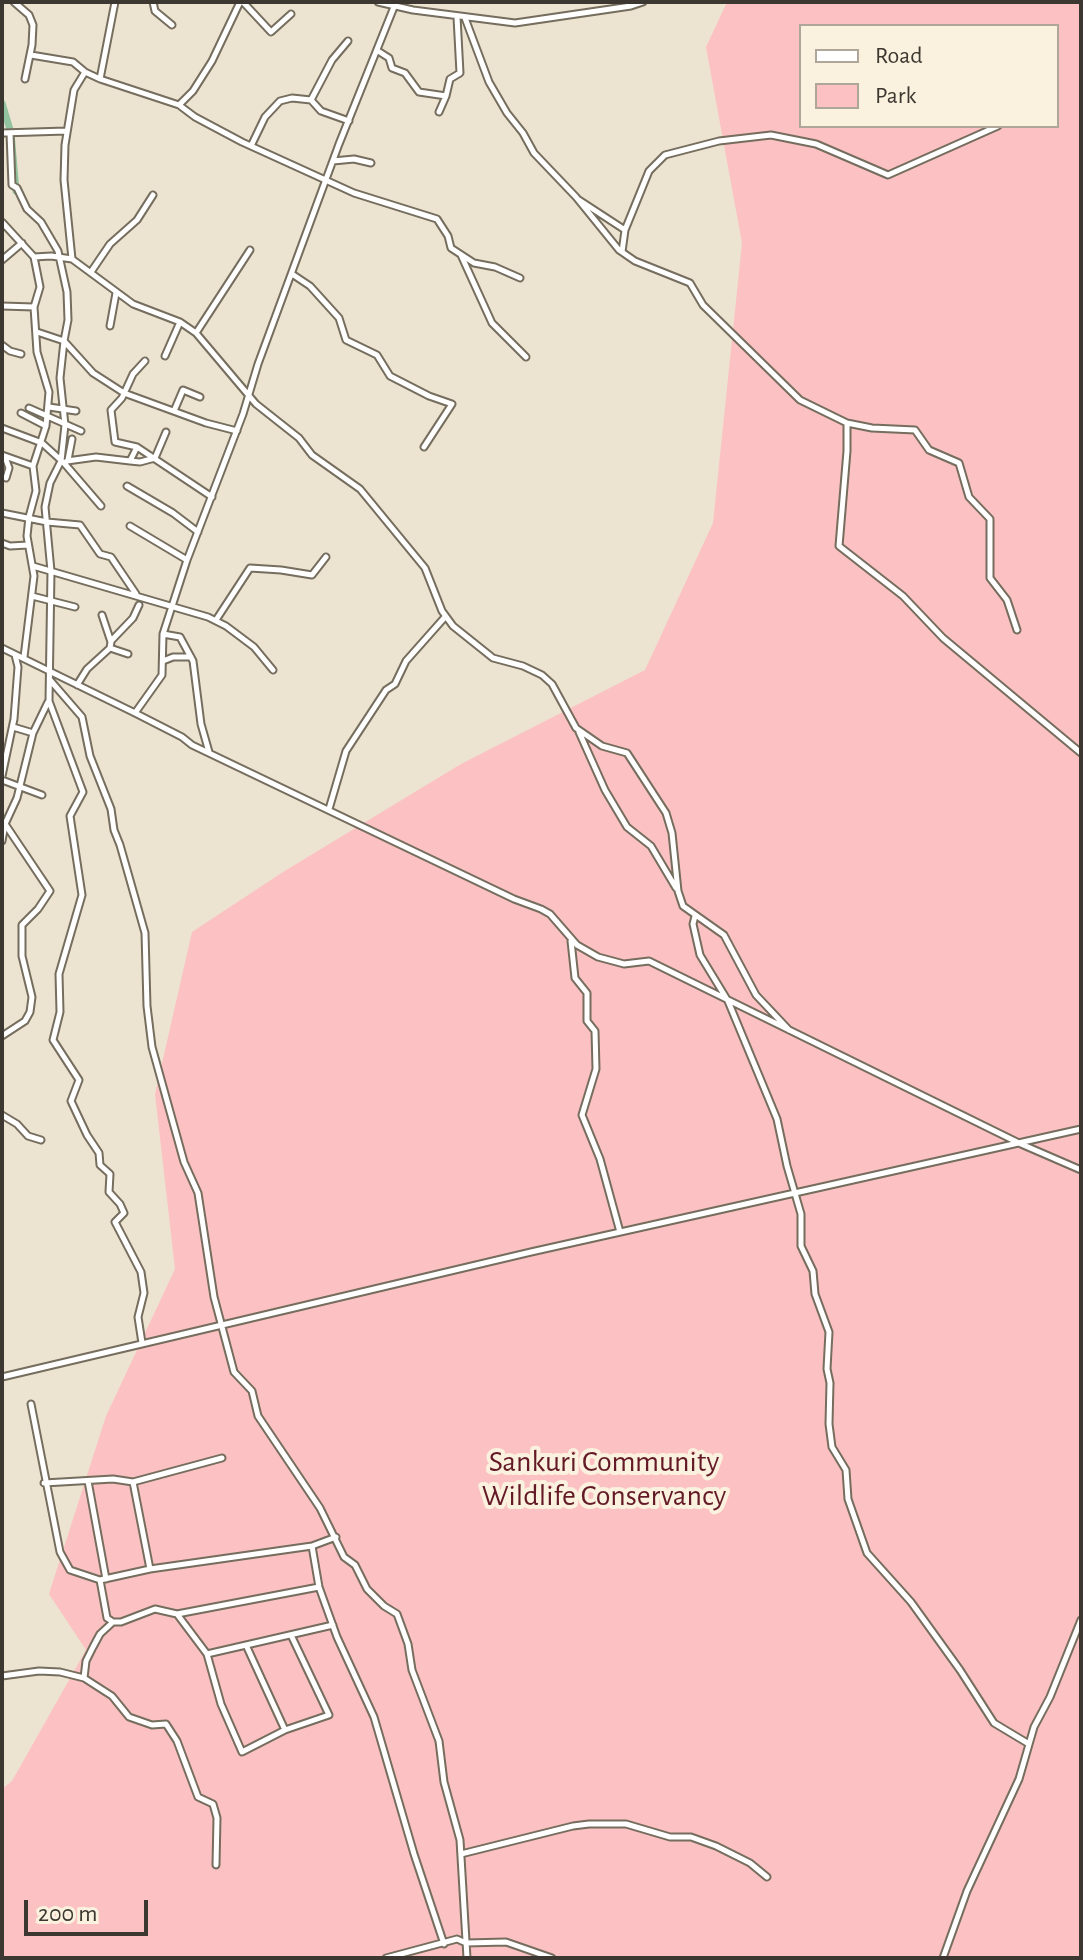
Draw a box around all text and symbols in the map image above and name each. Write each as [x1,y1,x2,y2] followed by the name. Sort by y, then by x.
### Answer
[799,24,1059,128] legend
[875,44,923,68] text: Road
[875,84,916,108] text: Park
[482,1444,726,1514] park label: Sankuri Community Wildlife Conservancy
[28,1884,152,1934] scale bar
[38,1902,97,1926] text: 200 m

